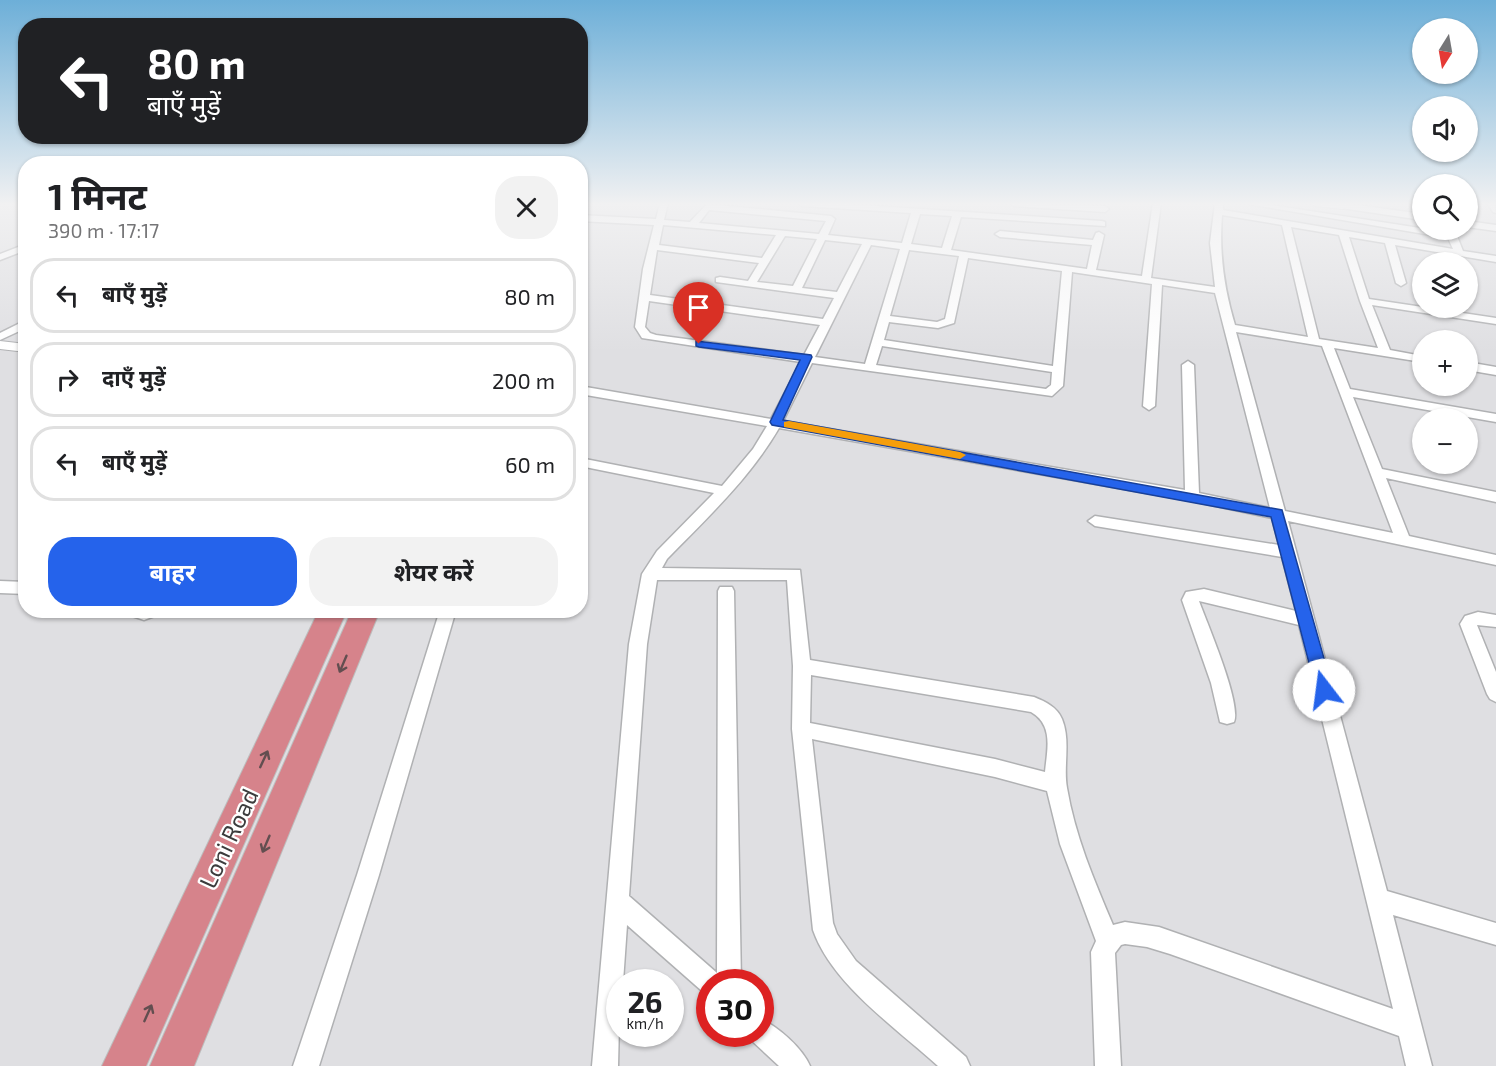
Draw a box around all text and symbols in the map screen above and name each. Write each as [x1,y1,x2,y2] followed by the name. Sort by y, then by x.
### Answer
[1412,18,1478,84] north arrow
[1412,18,1478,474] map controls
[147,37,246,87] text: 80 m
[48,42,126,120] icon: left
[147,88,221,120] text: बाएँ मुड़ें
[1412,96,1478,162] button: sound
[48,174,147,217] text: 1 मिनट
[1412,174,1478,240] button: search
[495,176,558,239] button: close
[48,218,159,242] text: 390 m · 17:17
[1412,252,1478,318] button: layers
[51,279,84,312] icon: left
[102,280,167,306] text: बाएँ मुड़ें
[673,282,724,344] pin
[504,283,555,309] text: 80 m
[682,291,715,324] icon: arrive
[1412,330,1478,396] button: +
[51,363,84,396] icon: right
[102,364,166,390] text: दाएँ मुड़ें
[492,367,555,393] text: 200 m
[1412,408,1478,474] button: −
[51,447,84,480] icon: left
[102,448,167,474] text: बाएँ मुड़ें
[505,451,555,477] text: 60 m
[48,537,297,606] button: बाहर
[309,537,558,606] button: शेयर करें
[337,655,348,673] one-way arrow
[1292,658,1356,722] position arrow
[259,751,271,769] one-way arrow
[192,784,264,892] street label: Loni Road
[260,834,271,852] one-way arrow
[696,969,774,1047] speed limit sign: 30
[627,983,663,1019] text: 26
[143,1004,155,1022] one-way arrow
[626,1014,664,1032] text: km/h

